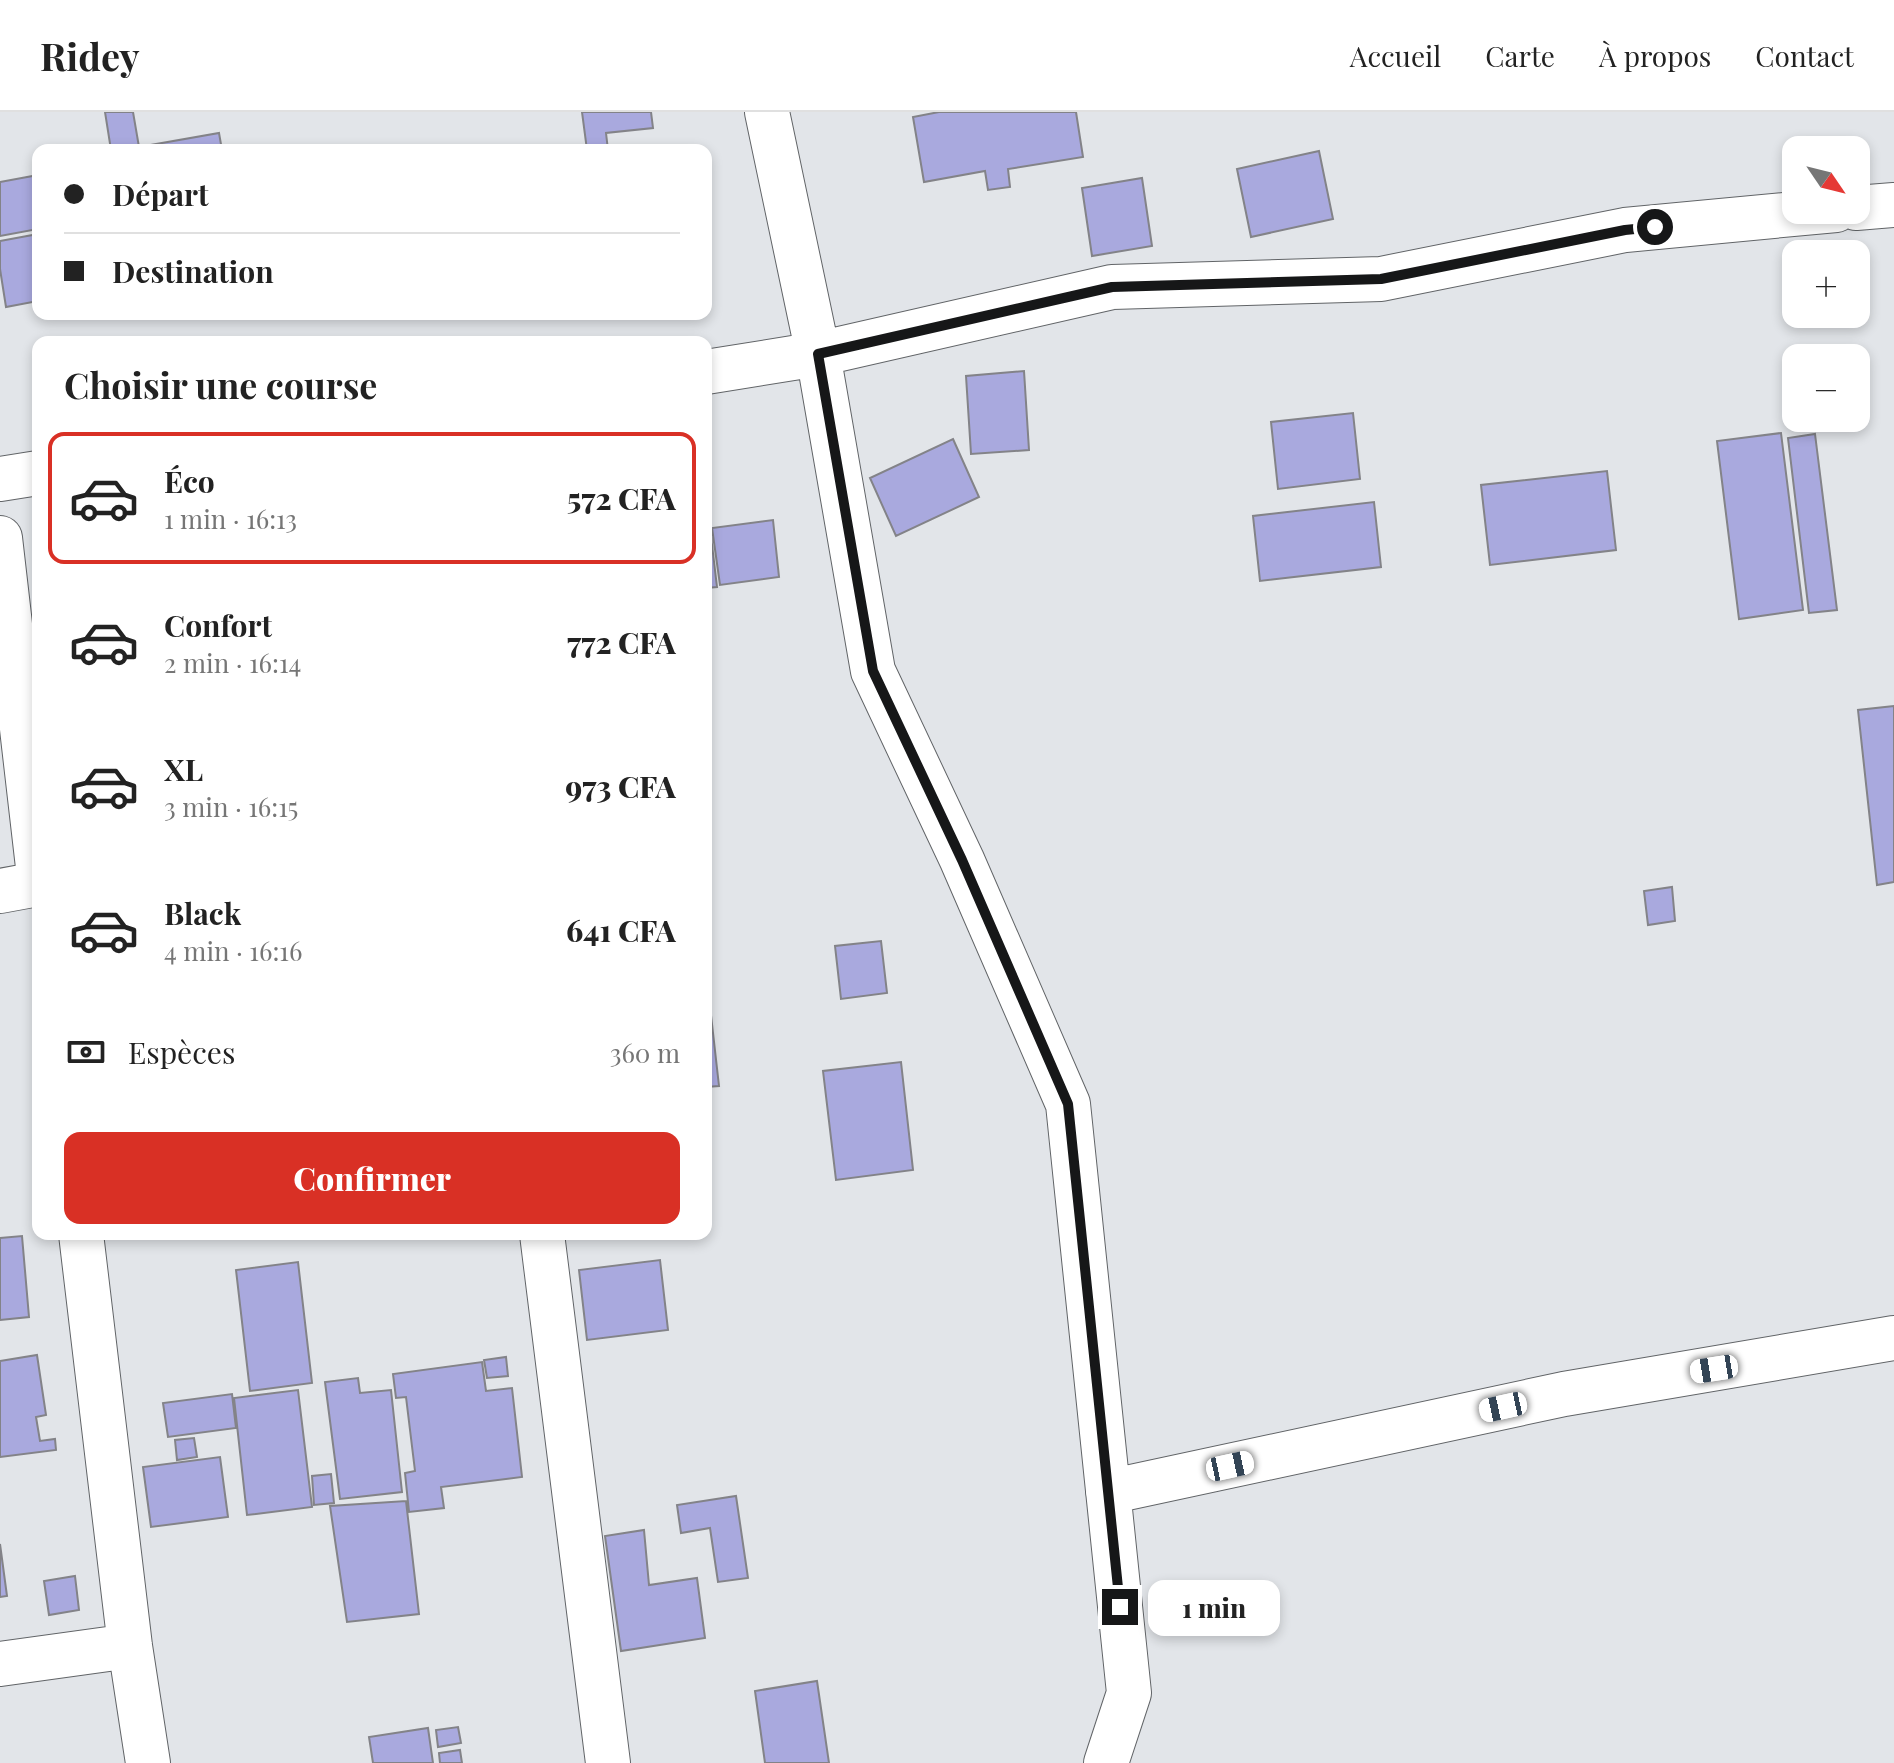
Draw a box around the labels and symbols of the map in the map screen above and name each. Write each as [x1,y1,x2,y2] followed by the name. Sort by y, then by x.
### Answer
[1782,136,1870,224] north arrow
[1637,209,1673,245] route start
[1688,1353,1740,1385] car
[1477,1390,1529,1424] car
[1204,1449,1256,1483] car
[1148,1579,1280,1635] callout: 1 min
[1102,1589,1138,1625] route end

